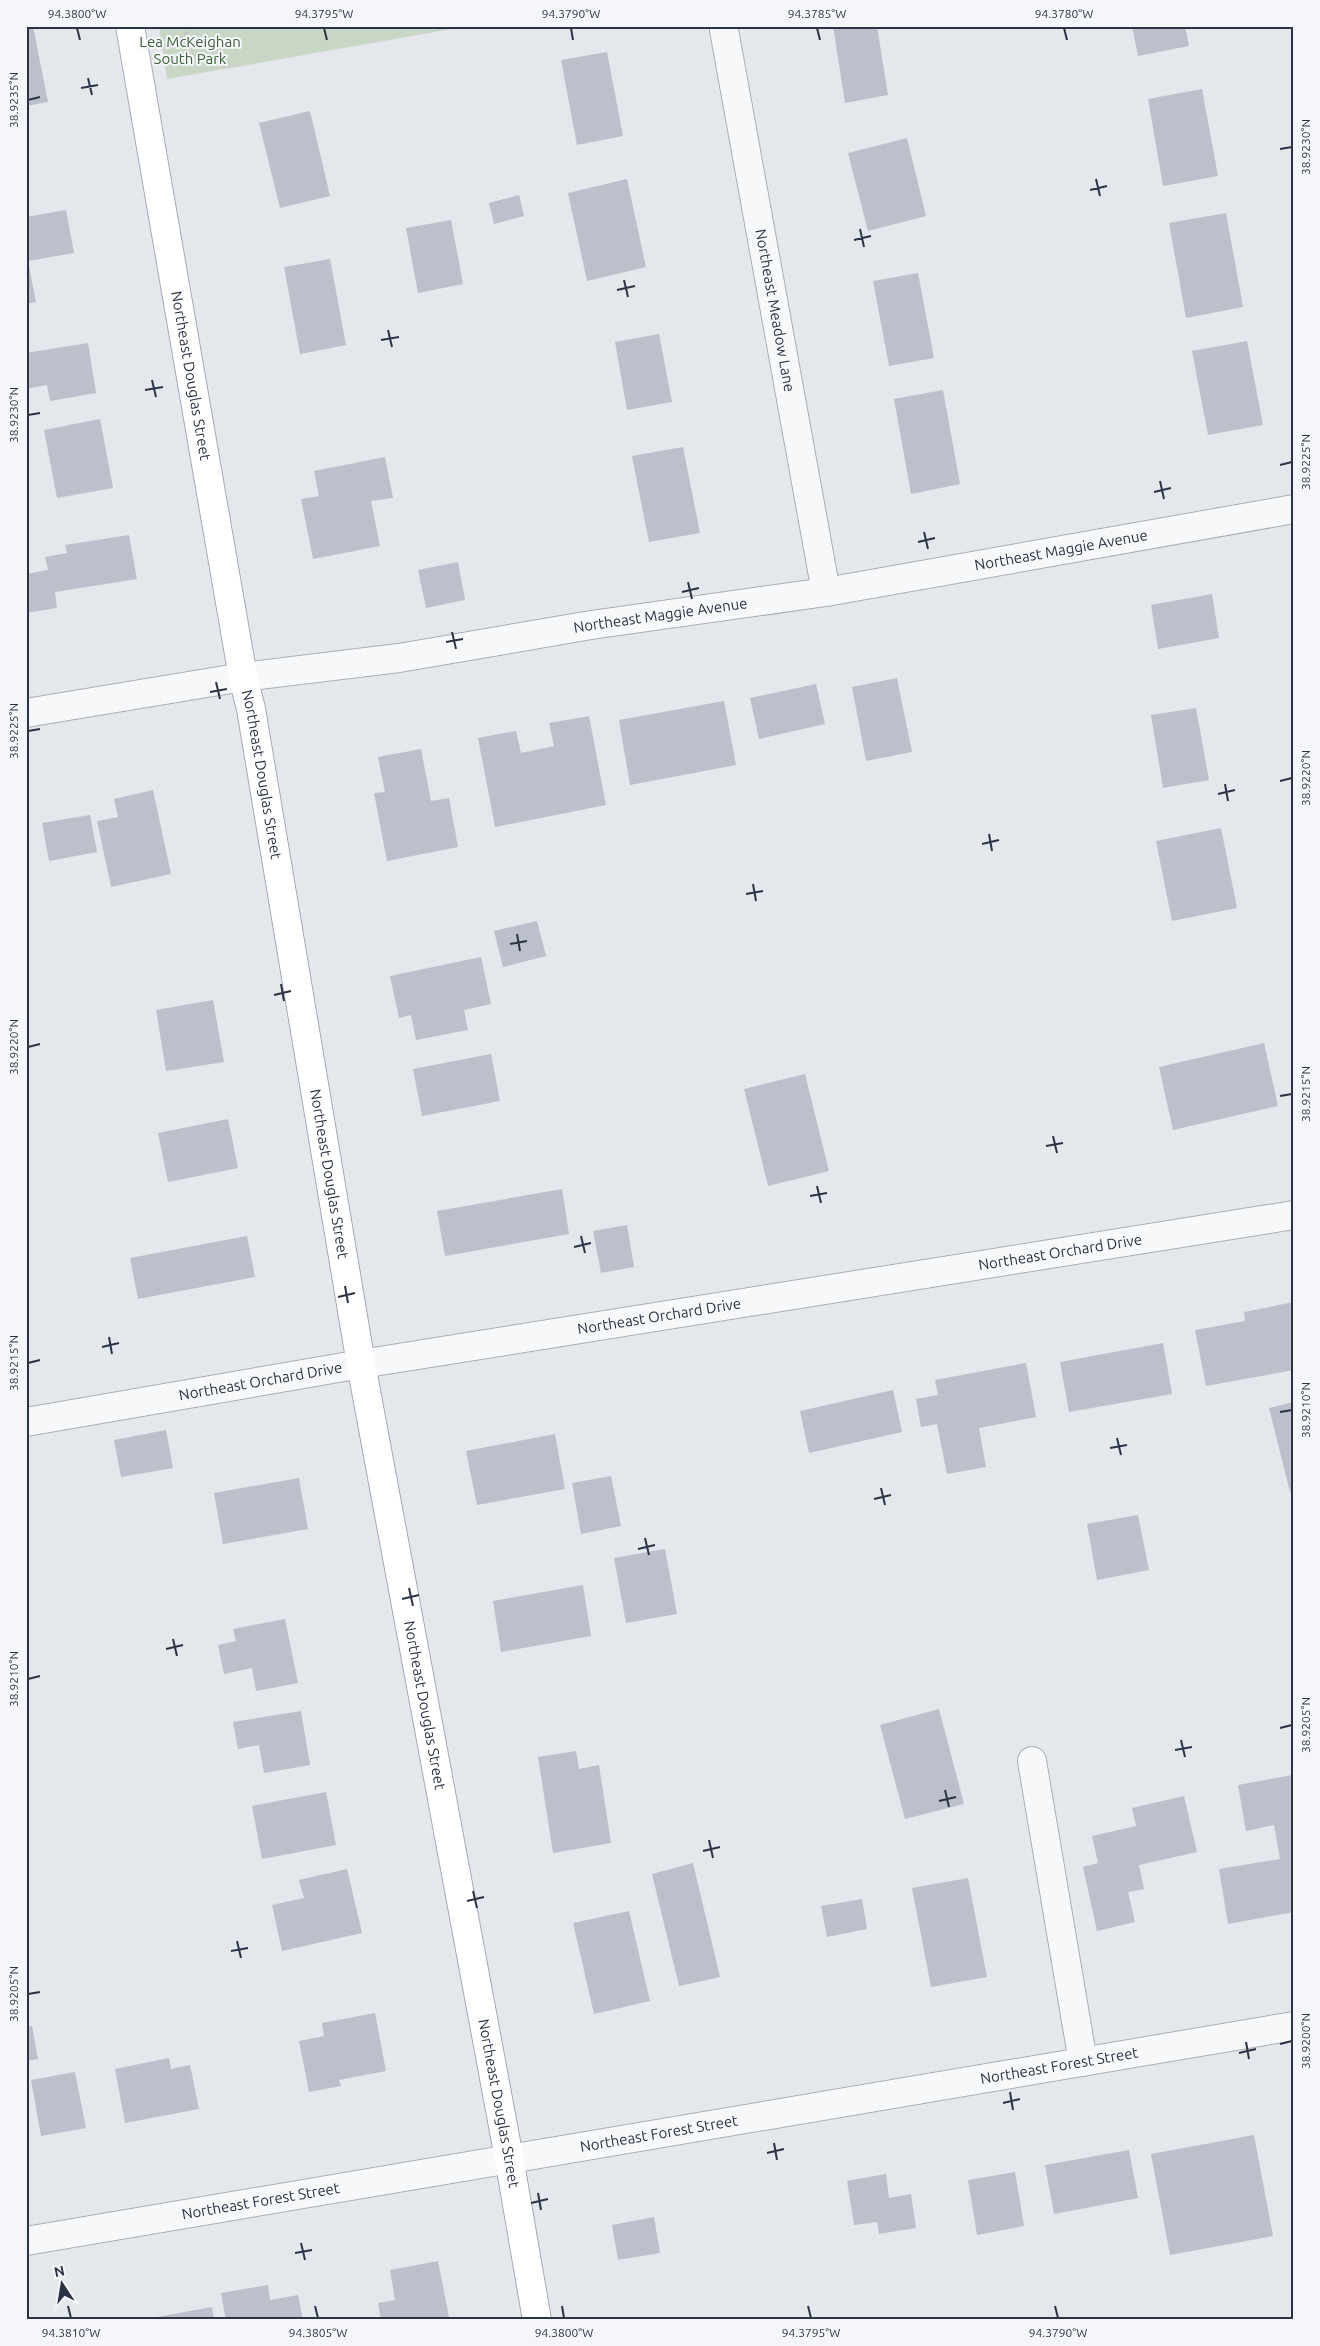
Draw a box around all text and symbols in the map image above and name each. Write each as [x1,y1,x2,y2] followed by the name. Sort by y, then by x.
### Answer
[48,7,106,20] text: 94.3800°W
[295,7,353,20] text: 94.3795°W
[542,7,600,20] text: 94.3790°W
[788,7,846,20] text: 94.3785°W
[1035,7,1093,20] text: 94.3780°W
[139,33,241,67] park label: Lea McKeighan South Park
[7,72,20,128] text: 38.9235°N
[1299,119,1312,175] text: 38.9230°N
[752,227,799,393] street label: Northeast Meadow Lane
[168,290,214,462] street label: Northeast Douglas Street
[7,387,20,443] text: 38.9230°N
[1299,434,1312,490] text: 38.9225°N
[973,526,1149,574] street label: Northeast Maggie Avenue
[572,594,748,636] street label: Northeast Maggie Avenue
[238,688,285,860] street label: Northeast Douglas Street
[7,703,20,759] text: 38.9225°N
[1299,750,1312,806] text: 38.9220°N
[7,1019,20,1075] text: 38.9220°N
[1299,1066,1312,1122] text: 38.9215°N
[307,1088,352,1260] street label: Northeast Douglas Street
[977,1230,1143,1273] street label: Northeast Orchard Drive
[576,1294,742,1337] street label: Northeast Orchard Drive
[7,1335,20,1391] text: 38.9215°N
[177,1358,343,1403] street label: Northeast Orchard Drive
[1299,1382,1312,1438] text: 38.9210°N
[401,1619,449,1791] street label: Northeast Douglas Street
[7,1651,20,1707] text: 38.9210°N
[1299,1697,1312,1753] text: 38.9205°N
[7,1966,20,2022] text: 38.9205°N
[1299,2013,1312,2069] text: 38.9200°N
[475,2017,523,2189] street label: Northeast Douglas Street
[979,2044,1140,2087] street label: Northeast Forest Street
[579,2111,739,2155] street label: Northeast Forest Street
[180,2179,341,2222] street label: Northeast Forest Street
[38,2258,88,2308] north arrow
[53,2262,66,2280] text: N
[42,2326,100,2339] text: 94.3810°W
[289,2326,347,2339] text: 94.3805°W
[535,2326,593,2339] text: 94.3800°W
[782,2326,840,2339] text: 94.3795°W
[1029,2326,1087,2339] text: 94.3790°W

